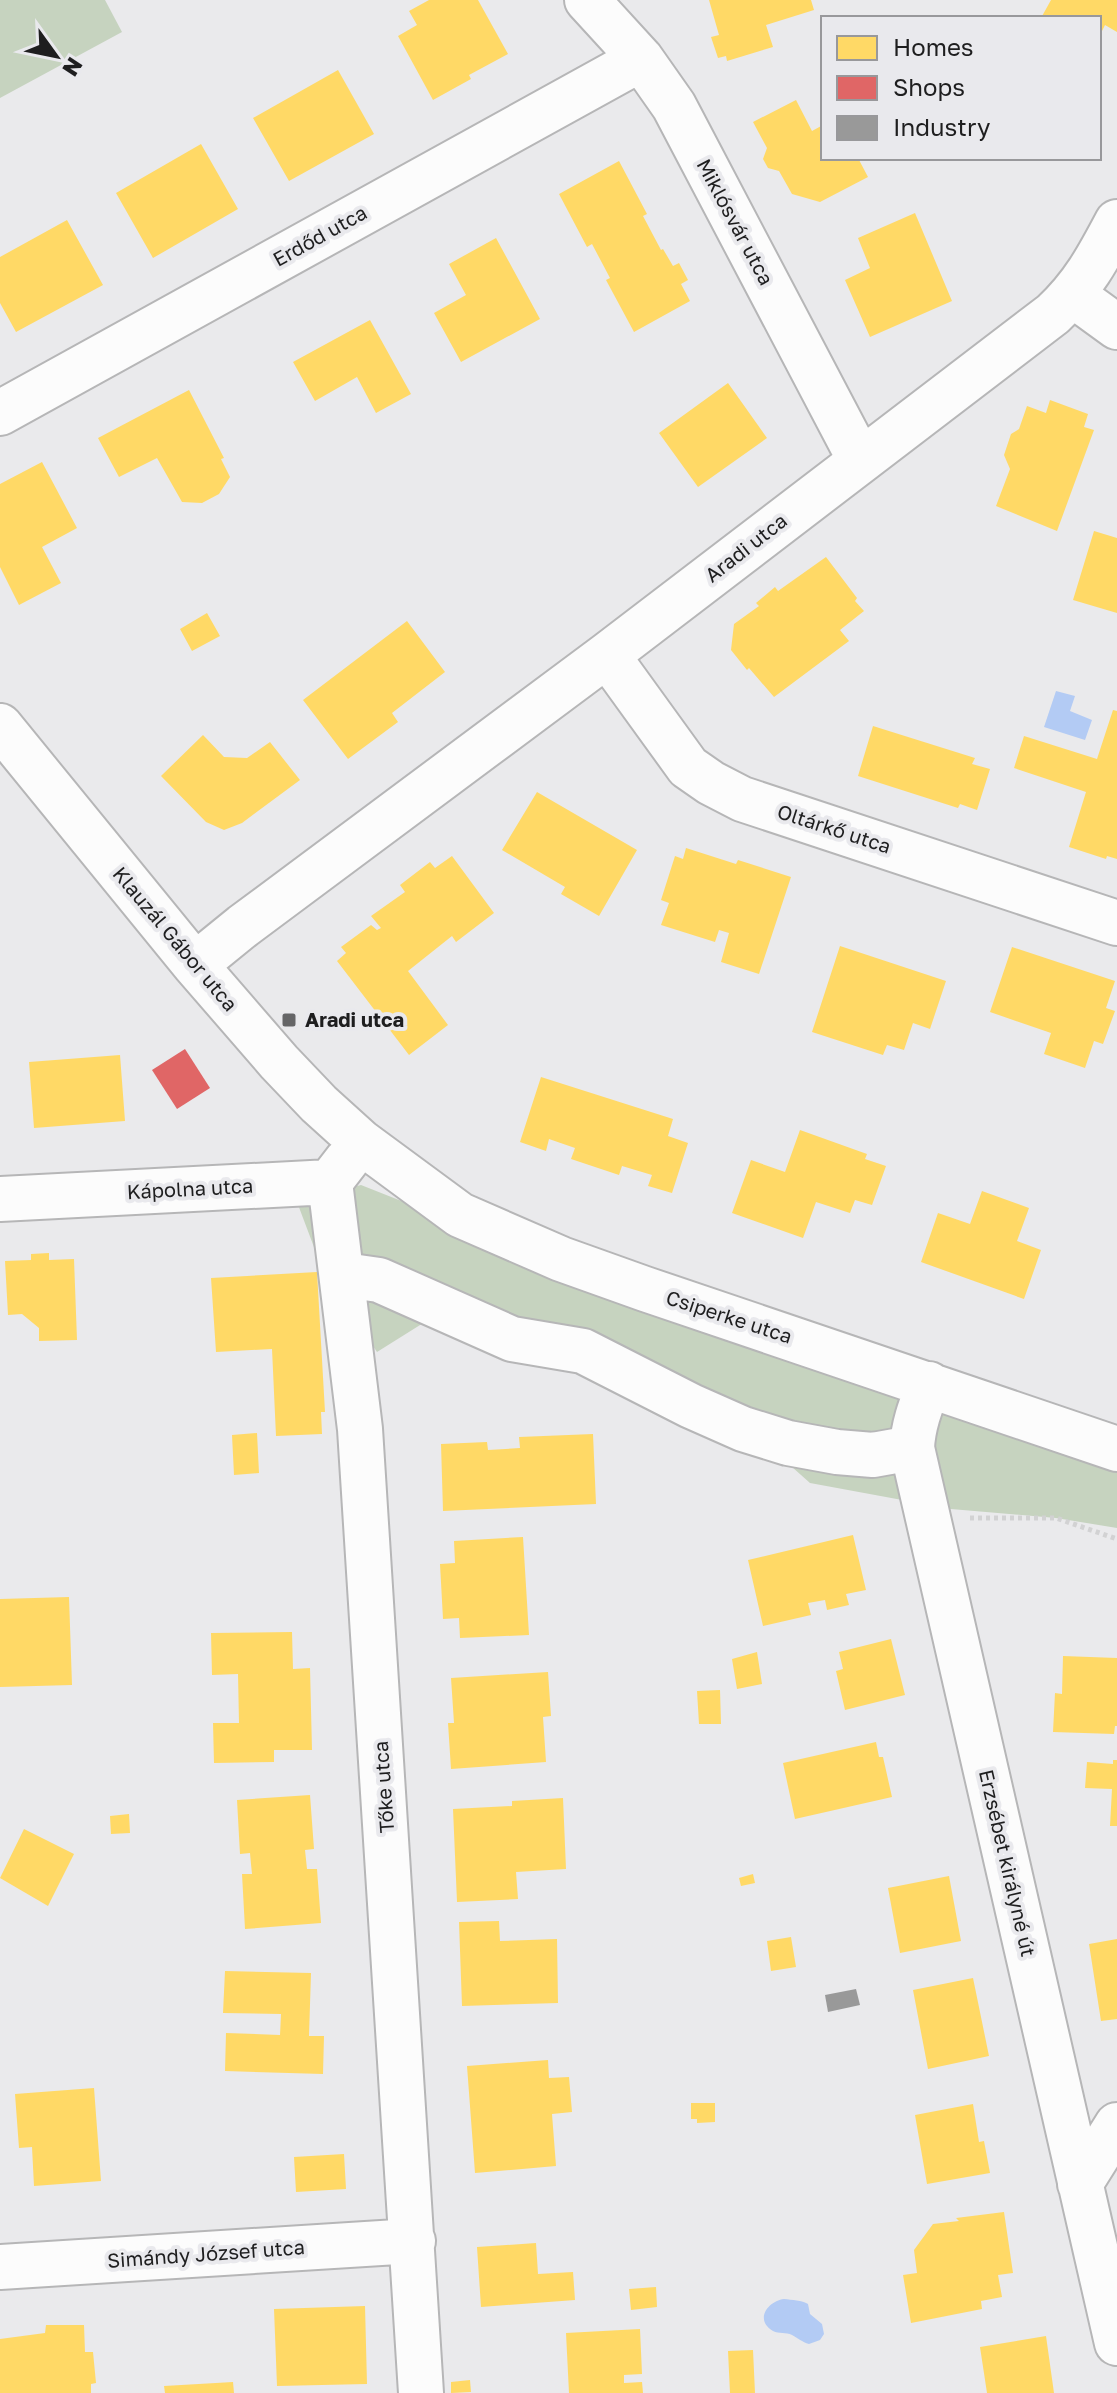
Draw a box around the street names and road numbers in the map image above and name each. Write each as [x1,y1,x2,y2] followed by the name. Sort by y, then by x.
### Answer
[693,154,779,289] street label: Miklósvár utca
[268,199,371,271] street label: Erdőd utca
[700,508,791,587] street label: Aradi utca
[774,798,894,858] street label: Oltárkő utca
[108,861,243,1015] street label: Klauzál Gábor utca
[126,1173,254,1203] street label: Kápolna utca
[663,1284,795,1348] street label: Csiperke utca
[368,1740,398,1834] street label: Tőke utca
[975,1767,1041,1959] street label: Erzsébet királyné út
[106,2234,305,2272] street label: Simándy József utca

